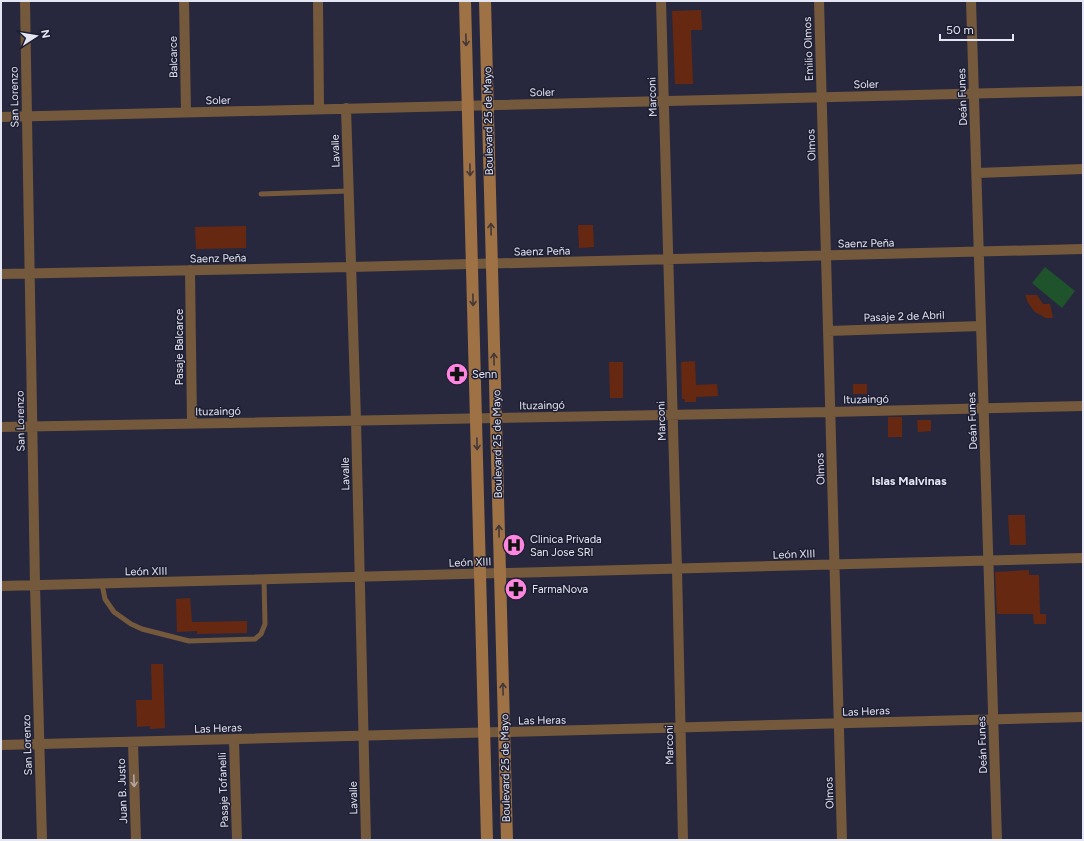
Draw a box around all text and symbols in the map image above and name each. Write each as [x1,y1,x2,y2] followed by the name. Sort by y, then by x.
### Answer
[16,16,56,56] north arrow
[940,16,1013,42] scale bar
[801,17,816,81] street label: Emilio Olmos
[946,23,974,37] text: 50 m
[38,29,53,40] text: N
[463,33,470,46] one-way arrow
[167,36,180,78] street label: Balcarce
[7,66,22,128] street label: San Lorenzo
[481,66,496,176] street label: Boulevard 25 de Mayo
[955,68,970,126] street label: Deán Funes
[645,77,660,117] street label: Marconi
[853,78,879,91] street label: Soler
[529,86,555,99] street label: Soler
[205,94,231,107] street label: Soler
[804,129,819,161] street label: Olmos
[328,134,343,168] street label: Lavalle
[466,163,474,176] one-way arrow
[487,223,495,236] one-way arrow
[838,237,894,250] street label: Saenz Peña
[514,245,570,258] street label: Saenz Peña
[190,252,246,265] street label: Saenz Peña
[469,293,477,306] one-way arrow
[173,309,186,385] street label: Pasaje Balcarce
[863,309,945,324] street label: Pasaje 2 de Abril
[491,353,498,366] one-way arrow
[444,361,470,387] pharmacy icon: Senn
[472,368,497,381] place label: Senn
[490,389,505,499] street label: Boulevard 25 de Mayo
[13,390,28,452] street label: San Lorenzo
[965,392,980,450] street label: Deán Funes
[843,393,889,406] street label: Ituzaingó
[519,399,565,412] street label: Ituzaingó
[654,401,669,441] street label: Marconi
[195,405,241,418] street label: Ituzaingó
[473,437,481,450] one-way arrow
[813,453,828,485] street label: Olmos
[339,457,352,491] street label: Lavalle
[871,474,947,488] district label: Islas Malvinas
[495,525,503,538] one-way arrow
[501,532,527,558] hospital icon: Clinica Privada San Jose SRl
[530,533,602,559] place label: Clinica Privada San Jose SRl
[772,547,816,562] street label: León XIII
[448,555,492,570] street label: León XIII
[125,565,167,578] street label: León XIII
[503,576,529,602] pharmacy icon: FarmaNova
[532,583,588,596] place label: FarmaNova
[499,683,507,696] one-way arrow
[842,704,890,719] street label: Las Heras
[498,713,513,823] street label: Boulevard 25 de Mayo
[20,714,35,776] street label: San Lorenzo
[518,714,566,727] street label: Las Heras
[975,716,990,774] street label: Deán Funes
[194,721,242,736] street label: Las Heras
[663,725,676,765] street label: Marconi
[216,752,231,828] street label: Pasaje Tofanelli
[115,758,130,824] street label: Juan B. Justo
[130,774,138,787] one-way arrow
[822,777,837,809] street label: Olmos
[347,781,360,815] street label: Lavalle

